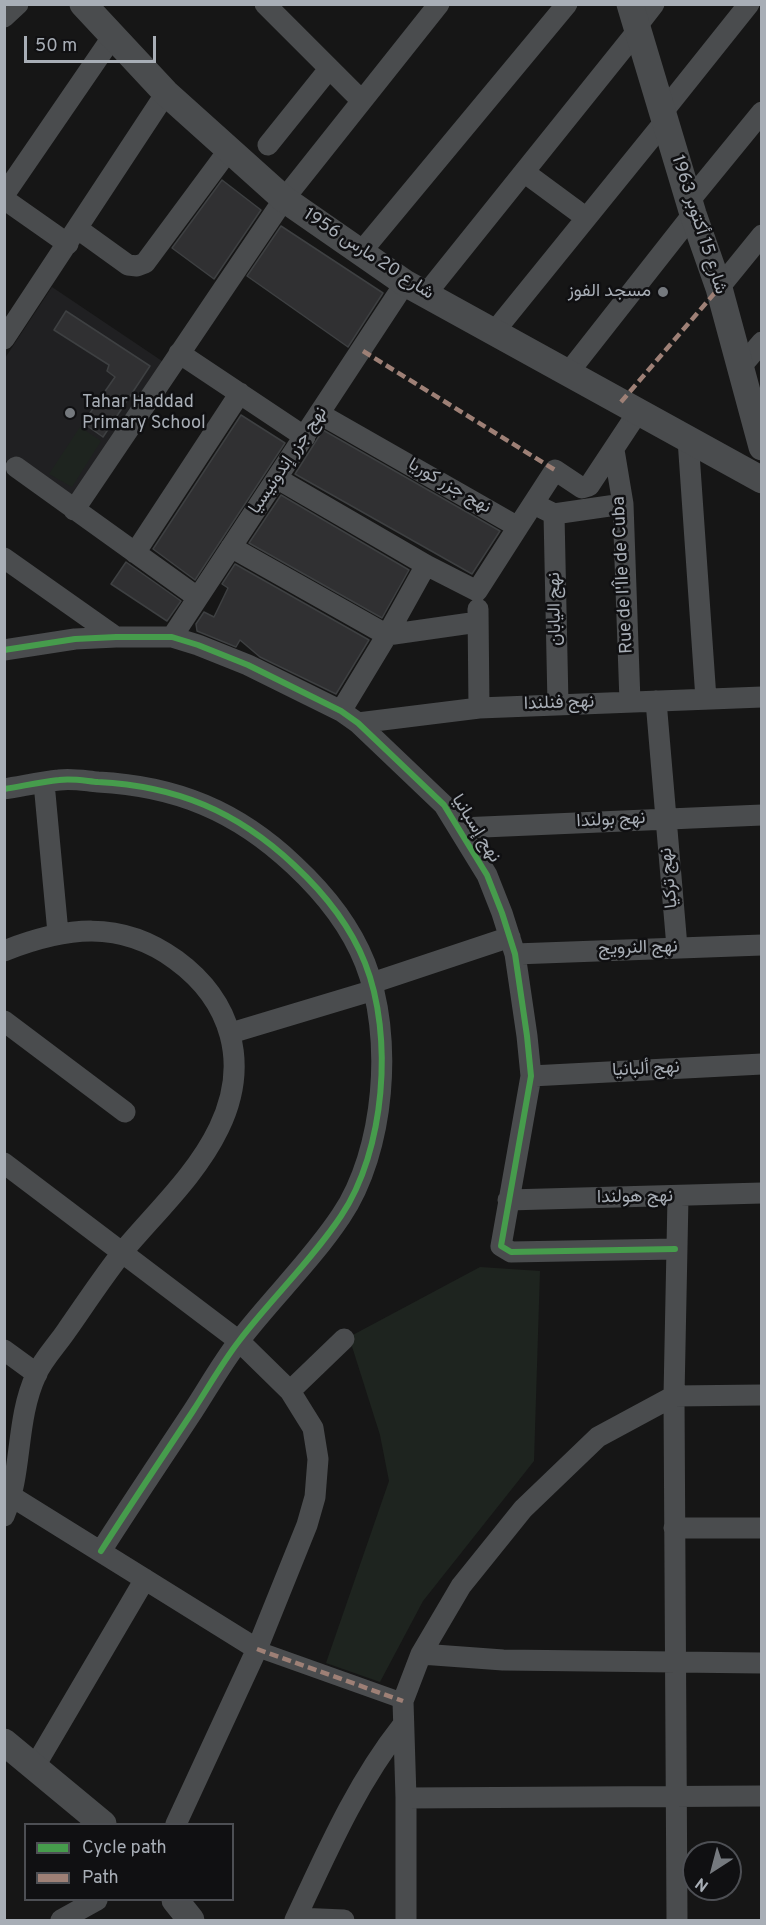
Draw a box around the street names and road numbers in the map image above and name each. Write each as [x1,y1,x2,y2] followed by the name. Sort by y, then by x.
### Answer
[665,153,731,297] street label: شارع 15 أكتوبر 1963
[299,205,437,305] street label: شارع 20 مارس 1956
[245,403,333,519] street label: نهج جزر إندونيسيا
[404,455,494,519] street label: نهج جزر كوريا
[609,496,639,654] street label: Rue de l'Île de Cuba
[545,572,567,646] street label: نهج اليابان
[523,692,595,716] street label: نهج فنلندا
[446,791,504,867] street label: نهج إسبانيا
[576,808,646,834] street label: نهج بولندا
[656,847,684,909] street label: نهج تركيا
[598,937,678,961] street label: نهج النرويج
[612,1057,680,1083] street label: نهج ألبانيا
[597,1187,673,1209] street label: نهج هولندا

